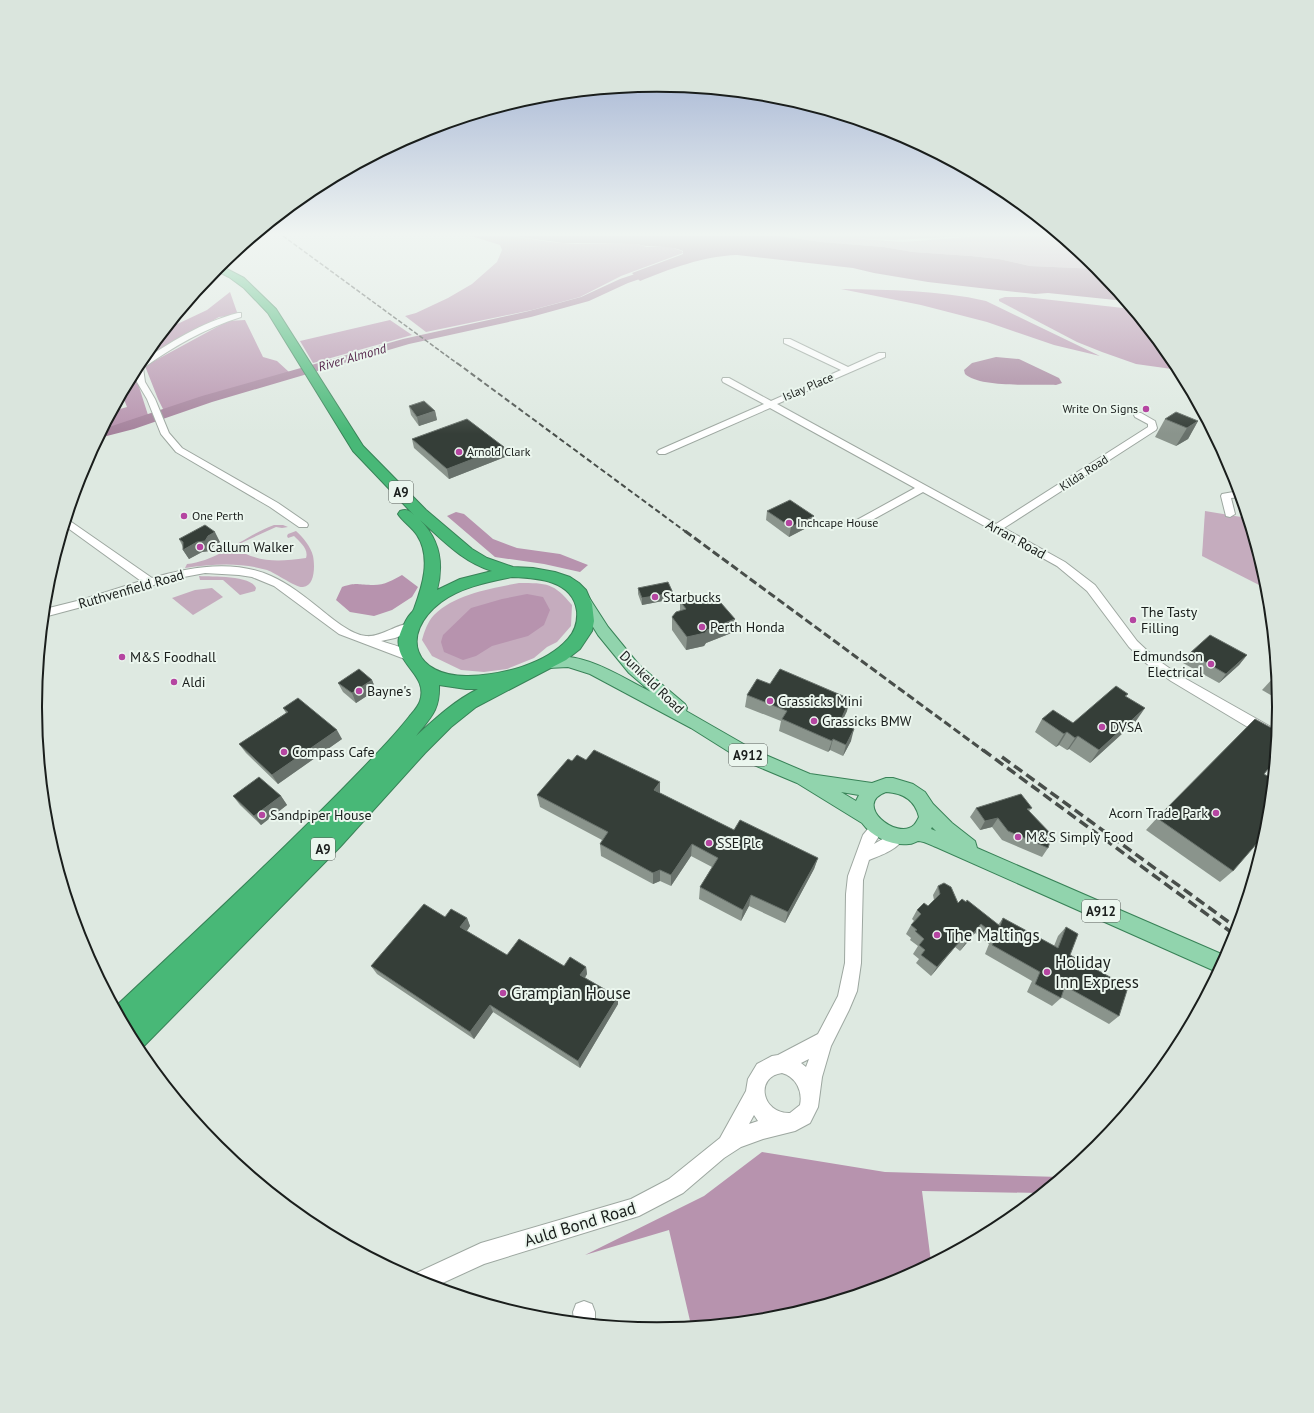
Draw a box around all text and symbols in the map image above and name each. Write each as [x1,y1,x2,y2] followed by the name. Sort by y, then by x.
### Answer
[316,340,388,375] water label: River Almond
[780,369,835,404] street label: Islay Place
[1062,401,1138,416] place label: Write On Signs
[1141,404,1151,414] marker: Write On Signs
[467,444,531,459] place label: Arnold Clark
[454,447,464,457] marker: Arnold Clark
[1057,451,1111,494] street label: Kilda Road
[389,481,413,503] road number: A9
[192,508,244,523] place label: One Perth
[179,511,189,521] marker: One Perth
[797,515,878,530] place label: Inchcape House
[983,515,1049,563] street label: Arran Road
[784,518,794,528] marker: Inchcape House
[208,538,294,556] place label: Callum Walker
[195,542,205,552] marker: Callum Walker
[76,565,186,613] street label: Ruthvenfield Road
[663,588,721,606] place label: Starbucks
[650,592,660,602] marker: Starbucks
[1141,603,1198,637] place label: The Tasty Filling
[1128,615,1138,625] marker: The Tasty Filling
[710,618,785,636] place label: Perth Honda
[697,622,707,632] marker: Perth Honda
[616,647,688,717] street label: Dunkeld Road
[1133,647,1203,681] place label: Edmundson Electrical
[130,648,216,666] place label: M&S Foodhall
[117,652,127,662] marker: M&S Foodhall
[1206,659,1216,669] marker: Edmundson Electrical
[182,673,206,691] place label: Aldi
[169,677,179,687] marker: Aldi
[367,682,411,700] place label: Bayne's
[354,686,364,696] marker: Bayne's
[778,692,863,710] place label: Grassicks Mini
[765,696,775,706] marker: Grassicks Mini
[822,712,912,730] place label: Grassicks BMW
[809,716,819,726] marker: Grassicks BMW
[1110,718,1143,736] place label: DVSA
[1097,722,1107,732] marker: DVSA
[292,743,375,761] place label: Compass Cafe
[729,744,767,766] road number: A912
[279,747,289,757] marker: Compass Cafe
[1109,804,1208,822] place label: Acorn Trade Park
[270,806,372,824] place label: Sandpiper House
[1211,808,1221,818] marker: Acorn Trade Park
[257,810,267,820] marker: Sandpiper House
[1026,828,1133,846] place label: M&S Simply Food
[1013,832,1023,842] marker: M&S Simply Food
[717,834,761,852] place label: SSE Plc
[311,838,335,860] road number: A9
[704,838,714,848] marker: SSE Plc
[1082,900,1120,922] road number: A912
[945,924,1040,946] place label: The Maltings
[932,930,942,940] marker: The Maltings
[1055,951,1139,993] place label: Holiday Inn Express
[1042,967,1052,977] marker: Holiday Inn Express
[511,982,631,1004] place label: Grampian House
[498,988,508,998] marker: Grampian House
[521,1197,639,1251] street label: Auld Bond Road

